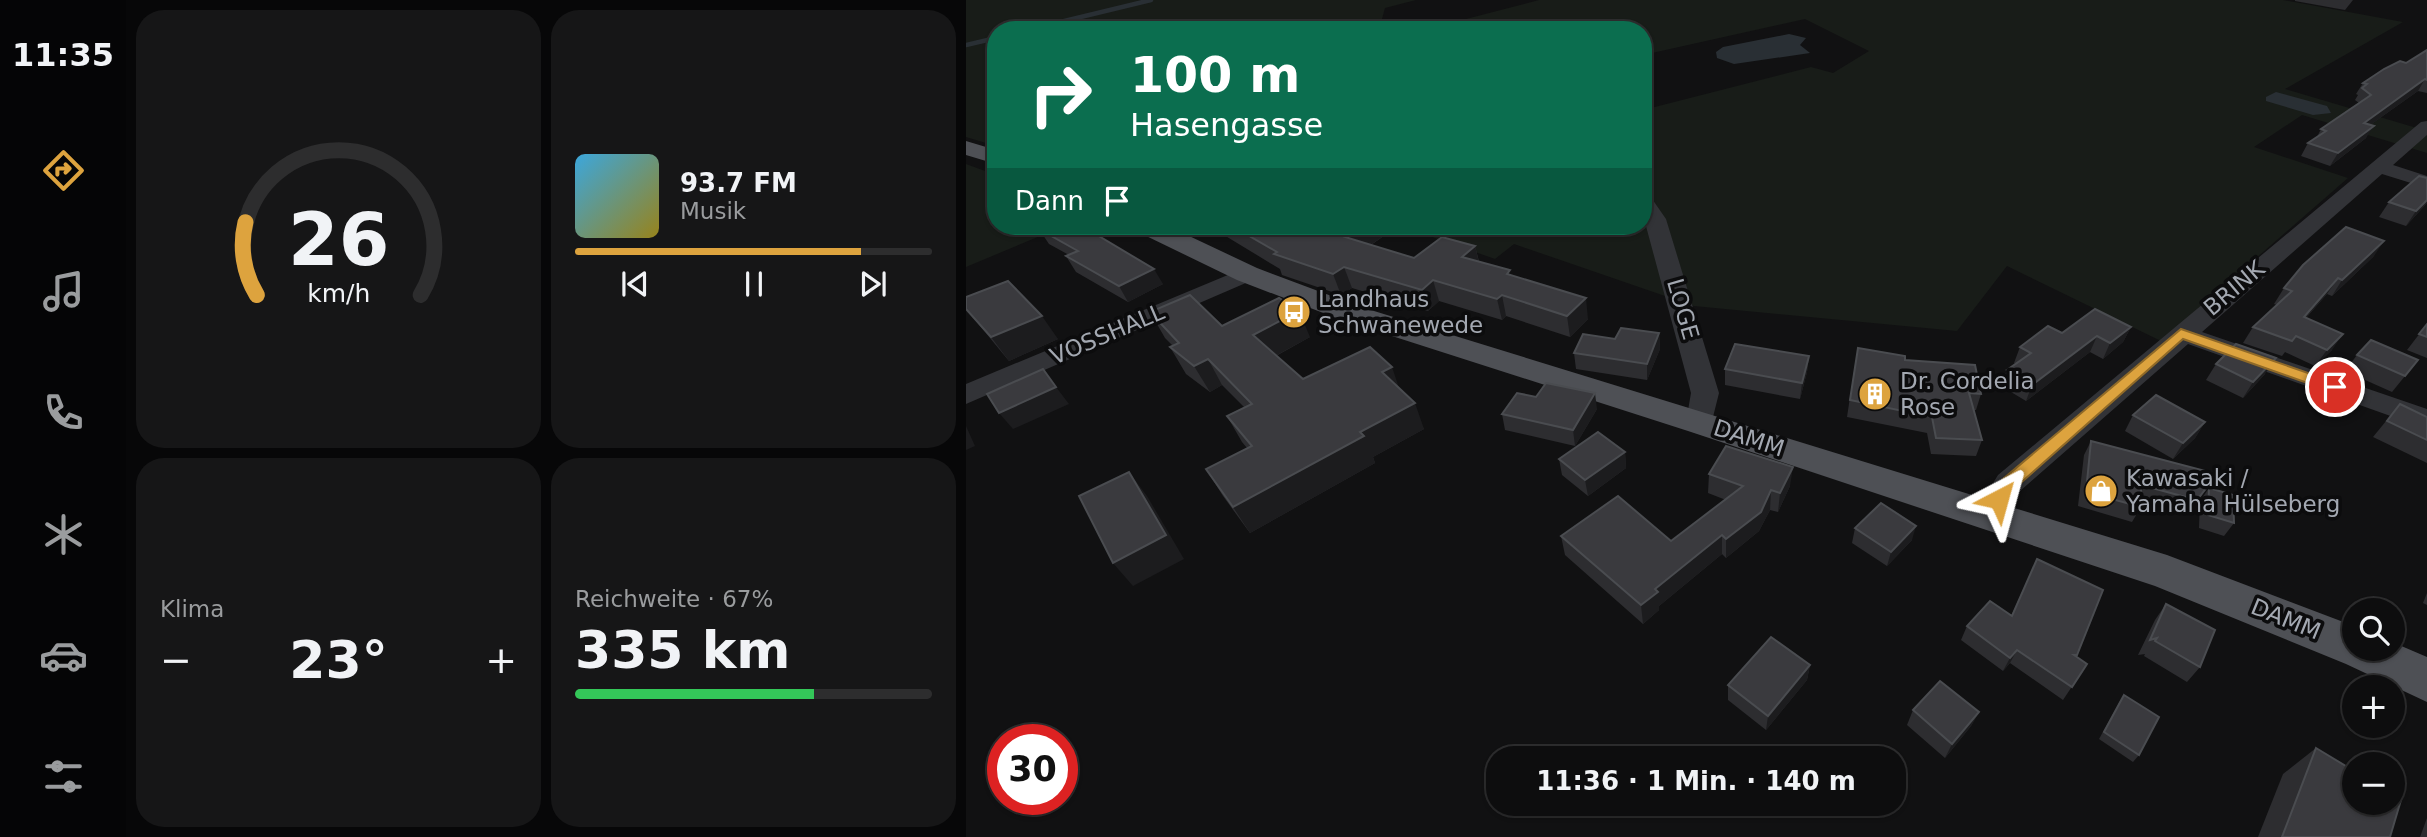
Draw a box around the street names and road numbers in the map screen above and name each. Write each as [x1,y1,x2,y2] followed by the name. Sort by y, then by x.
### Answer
[2199,255,2270,321] street label: BRINK
[1662,275,1704,343] street label: LOGE
[1046,298,1168,370] street label: VOSSHALL
[1710,414,1788,462] street label: DAMM
[2247,593,2325,645] street label: DAMM

